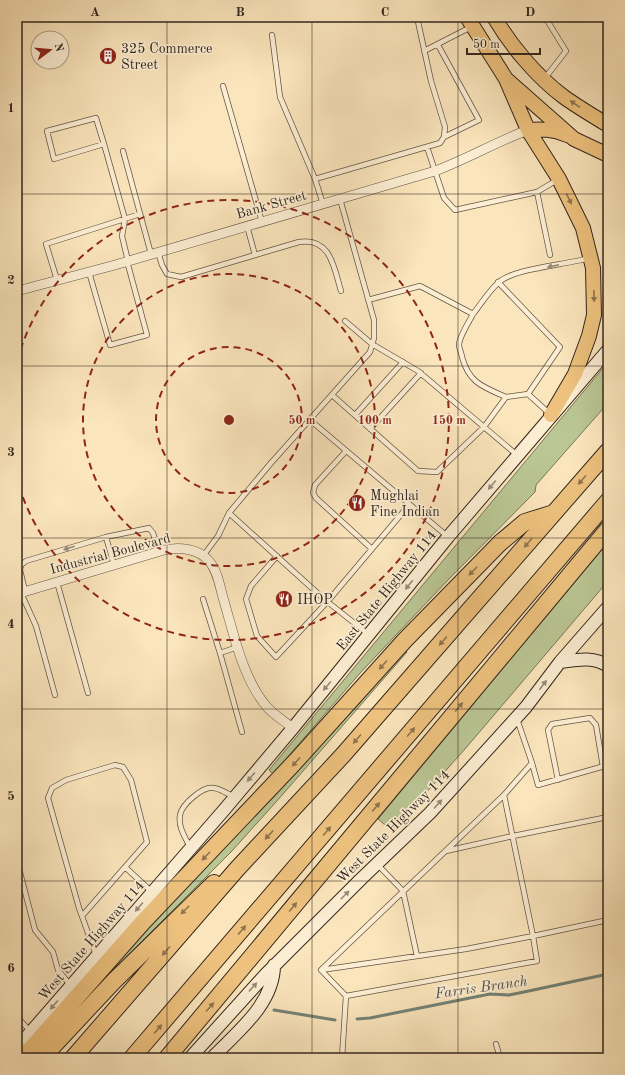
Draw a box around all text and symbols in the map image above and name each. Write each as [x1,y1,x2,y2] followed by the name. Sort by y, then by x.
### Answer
[90,6,100,19] text: A
[235,6,245,19] text: B
[381,6,389,19] text: C
[525,6,535,19] text: D
[30,30,70,70] north arrow
[467,30,540,56] scale bar
[473,38,500,51] text: 50 m
[52,42,65,54] text: N
[121,42,213,72] place label: 325 Commerce Street
[98,46,118,66] building icon: 325 Commerce Street
[569,100,580,108] one-way arrow
[7,102,15,115] text: 1
[235,188,308,222] street label: Bank Street
[566,193,572,204] one-way arrow
[547,263,559,269] one-way arrow
[7,274,15,287] text: 2
[591,290,597,303] one-way arrow
[222,413,236,427] centre of rings
[289,414,316,427] text: 50 m
[432,414,466,427] text: 150 m
[358,415,392,427] text: 100 m
[7,446,15,459] text: 3
[578,475,587,485] one-way arrow
[488,480,497,490] one-way arrow
[370,489,440,519] place label: Mughlai Fine Indian
[347,493,367,513] restaurant icon: Mughlai Fine Indian
[334,528,439,653] street label: East State Highway 114
[48,531,172,577] street label: Industrial Boulevard
[524,538,533,547] one-way arrow
[63,546,75,552] one-way arrow
[468,566,478,576] one-way arrow
[404,579,413,590] one-way arrow
[274,589,294,609] restaurant icon: IHOP
[297,593,333,607] place label: IHOP
[7,618,15,631] text: 4
[438,636,447,646] one-way arrow
[378,660,387,670] one-way arrow
[539,679,547,690] one-way arrow
[323,680,332,691] one-way arrow
[455,701,464,712] one-way arrow
[407,727,416,737] one-way arrow
[353,733,362,744] one-way arrow
[292,757,301,766] one-way arrow
[334,767,453,886] street label: West State Highway 114
[247,772,256,782] one-way arrow
[7,790,15,803] text: 5
[433,799,443,809] one-way arrow
[372,801,381,812] one-way arrow
[322,826,331,836] one-way arrow
[265,830,274,840] one-way arrow
[201,851,211,861] one-way arrow
[36,878,147,1003] street label: West State Highway 114
[340,890,350,900] one-way arrow
[289,901,297,912] one-way arrow
[135,902,144,913] one-way arrow
[180,905,190,915] one-way arrow
[238,925,247,935] one-way arrow
[161,946,170,957] one-way arrow
[7,962,15,975] text: 6
[433,975,529,1003] water label: Farris Branch
[249,982,258,992] one-way arrow
[49,1000,58,1011] one-way arrow
[205,1001,214,1012] one-way arrow
[153,1024,162,1033] one-way arrow

